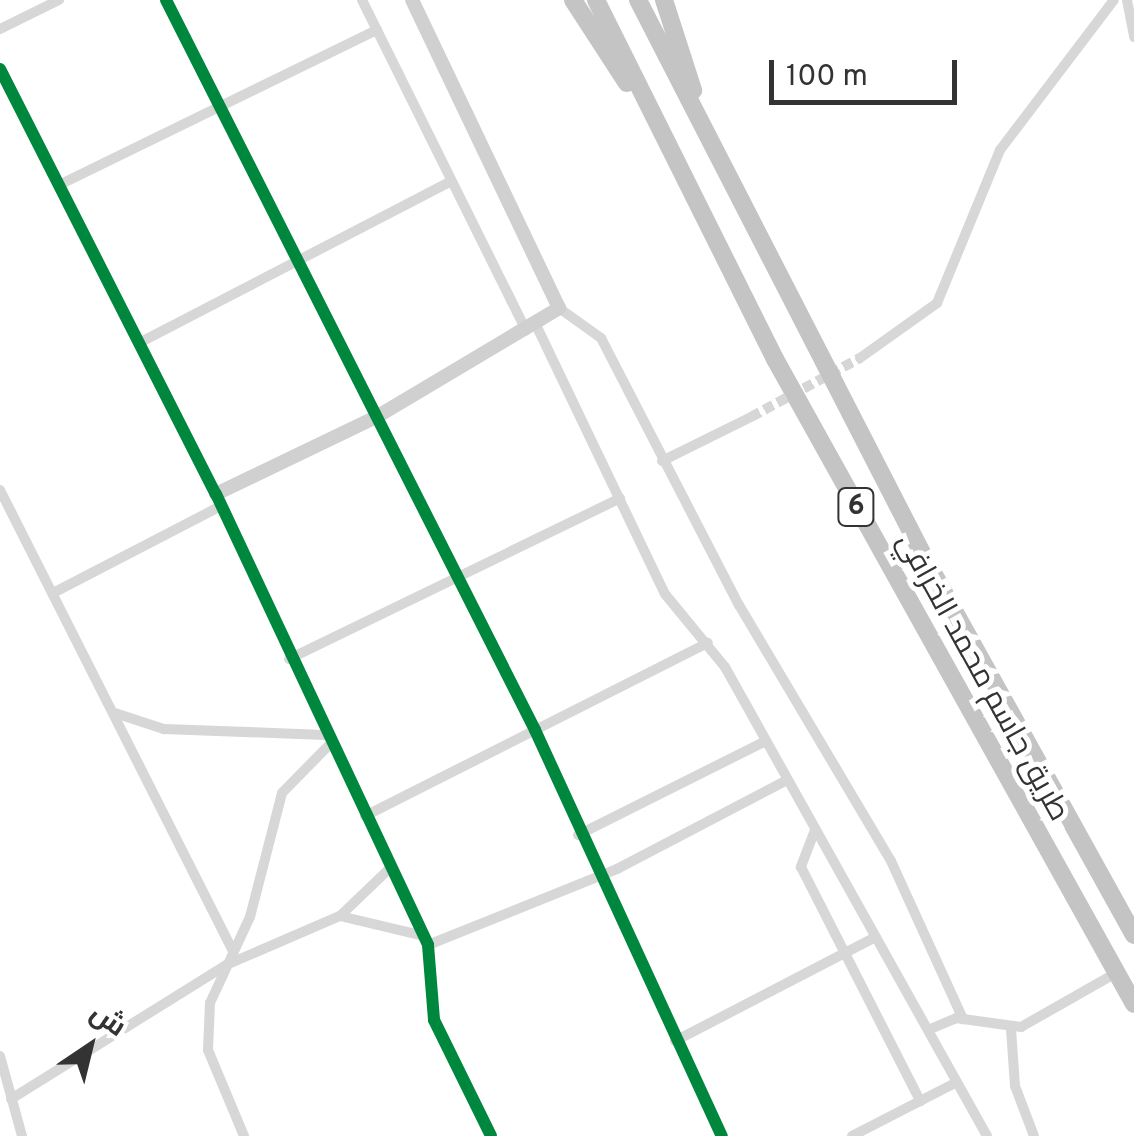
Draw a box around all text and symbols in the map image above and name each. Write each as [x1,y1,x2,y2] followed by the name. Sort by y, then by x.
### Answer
[774,40,962,102] scale bar
[786,59,868,96] text: 100 m
[836,484,876,530] road number: 6
[887,528,1075,828] street label: طريق جاسم محمد الخرافي
[40,996,140,1096] north arrow
[82,996,132,1046] text: ش

